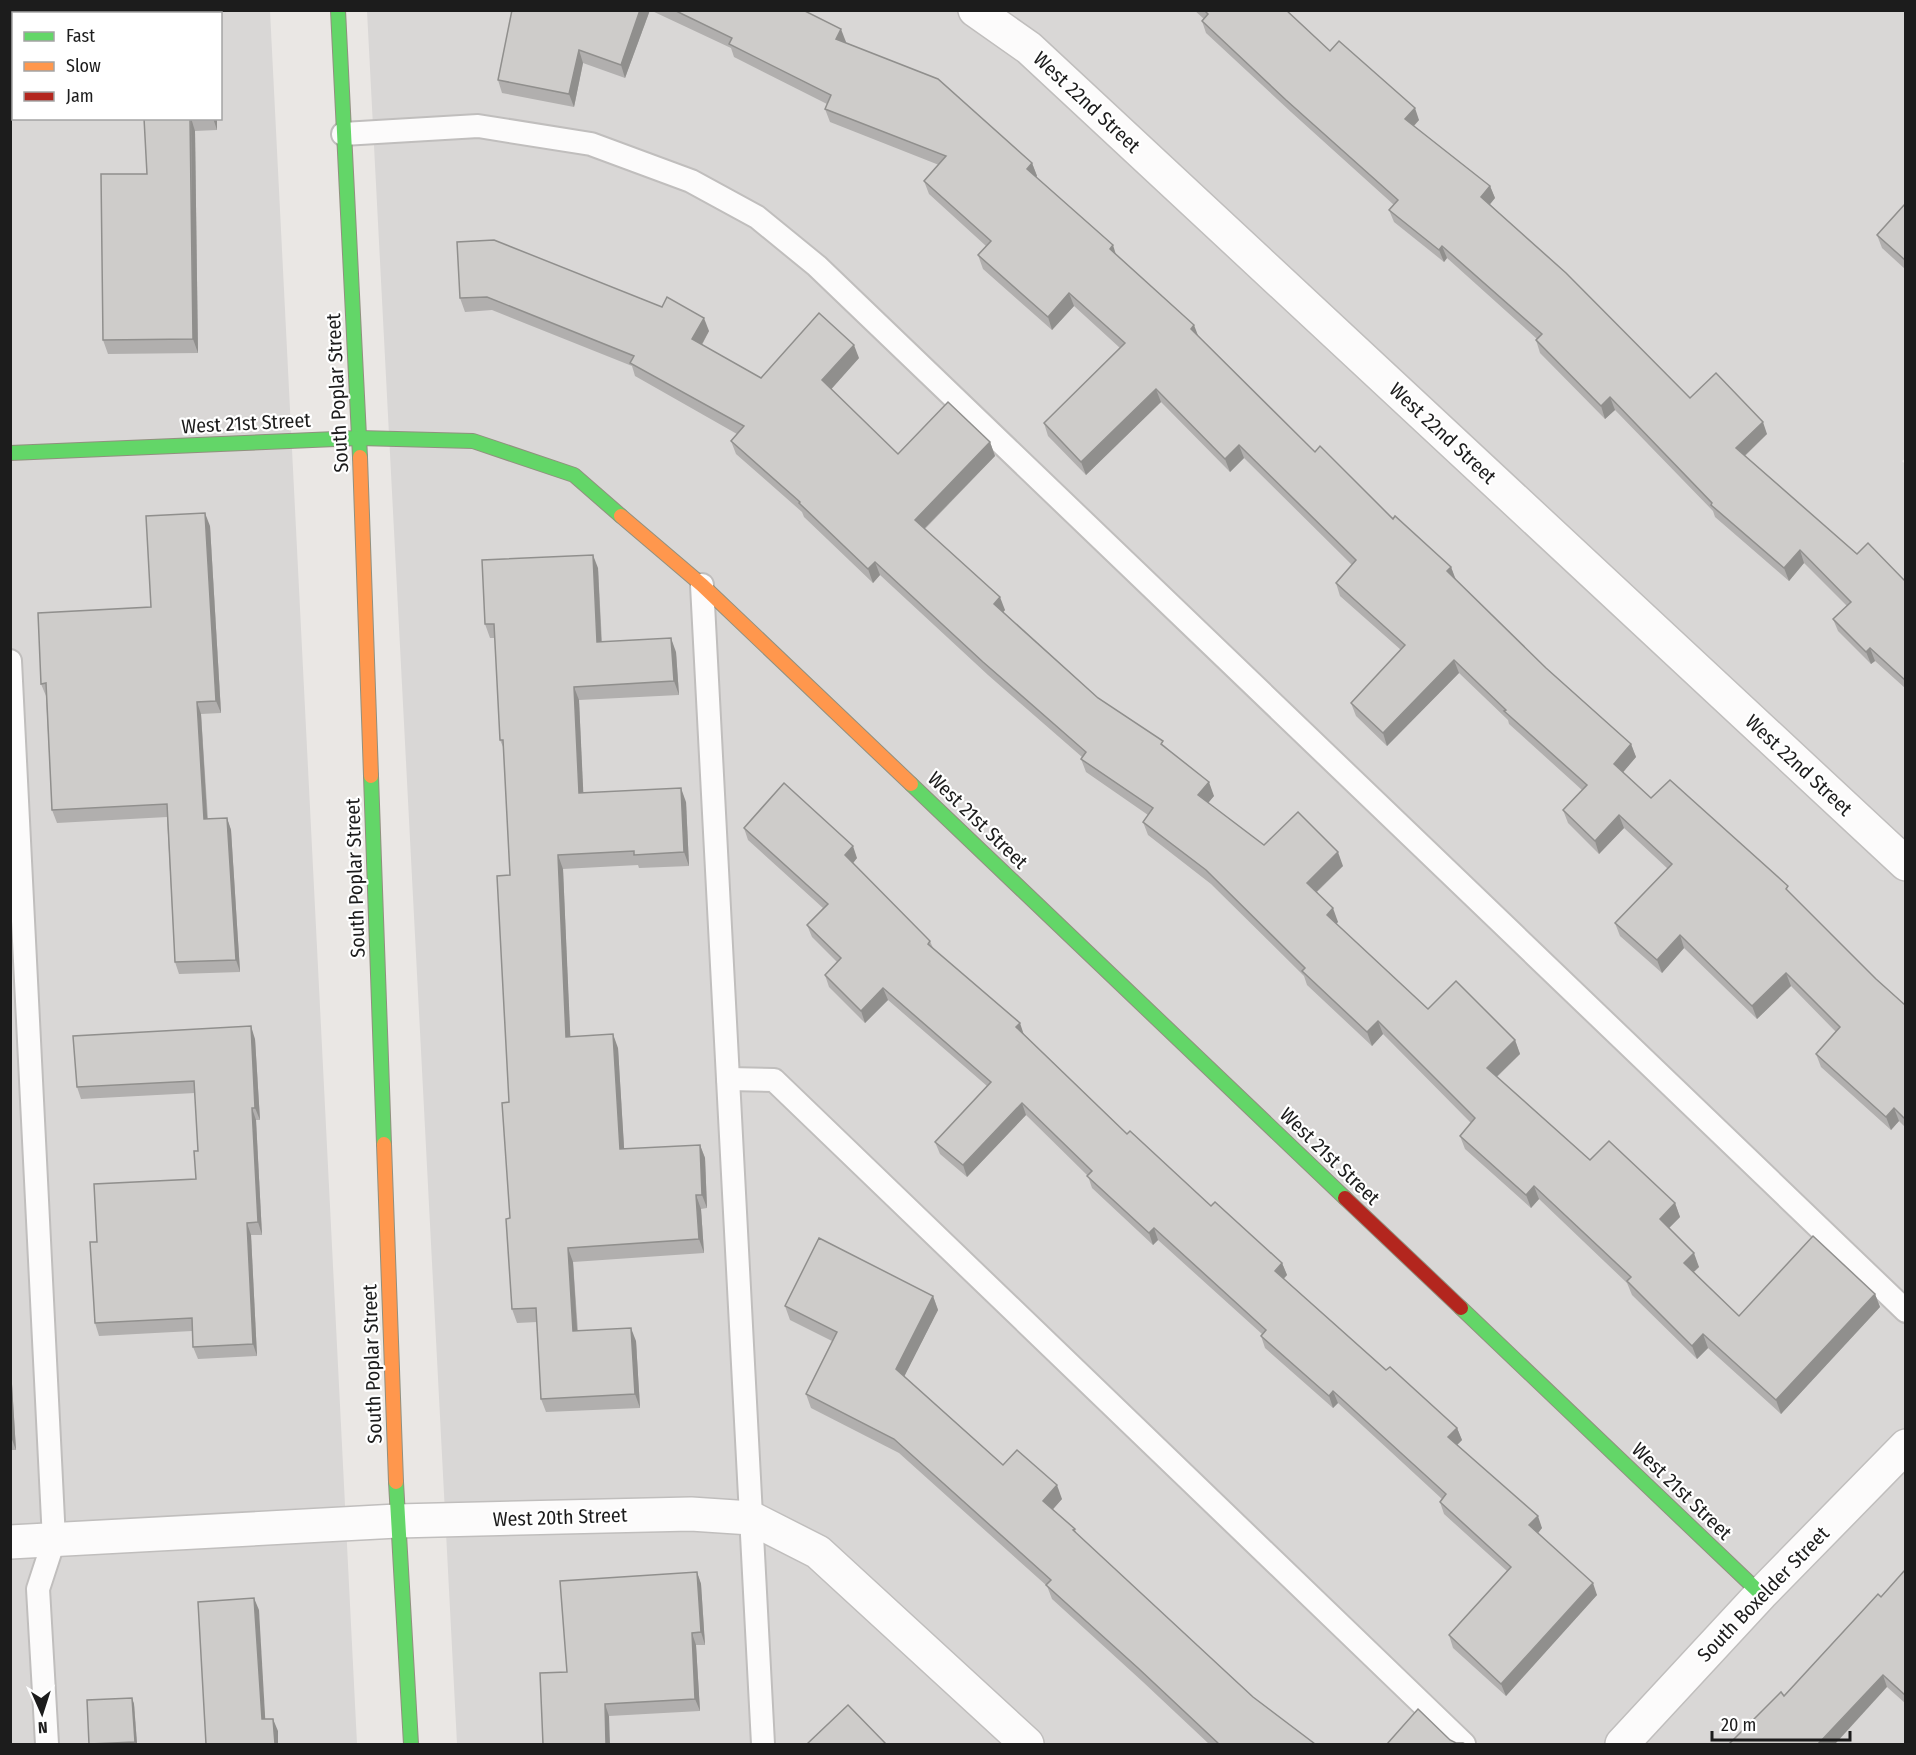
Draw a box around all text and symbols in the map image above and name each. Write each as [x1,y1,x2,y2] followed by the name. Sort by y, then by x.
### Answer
[12,12,222,120] legend
[66,25,95,47] text: Fast
[1029,46,1146,158] street label: West 22nd Street
[66,55,101,77] text: Slow
[66,85,94,107] text: Jam
[321,312,353,473] street label: South Poplar Street
[1385,377,1502,489] street label: West 22nd Street
[181,408,312,438] street label: West 21st Street
[1741,709,1858,821] street label: West 22nd Street
[923,766,1033,874] street label: West 21st Street
[340,797,370,958] street label: South Poplar Street
[1275,1102,1385,1210] street label: West 21st Street
[357,1283,387,1444] street label: South Poplar Street
[1627,1437,1737,1545] street label: West 21st Street
[492,1503,628,1531] street label: West 20th Street
[1692,1521,1834,1667] street label: South Boxelder Street
[12,1683,72,1743] north arrow
[1712,1704,1850,1742] scale bar
[1721,1714,1756,1736] text: 20 m
[37,1718,48,1737] text: N

